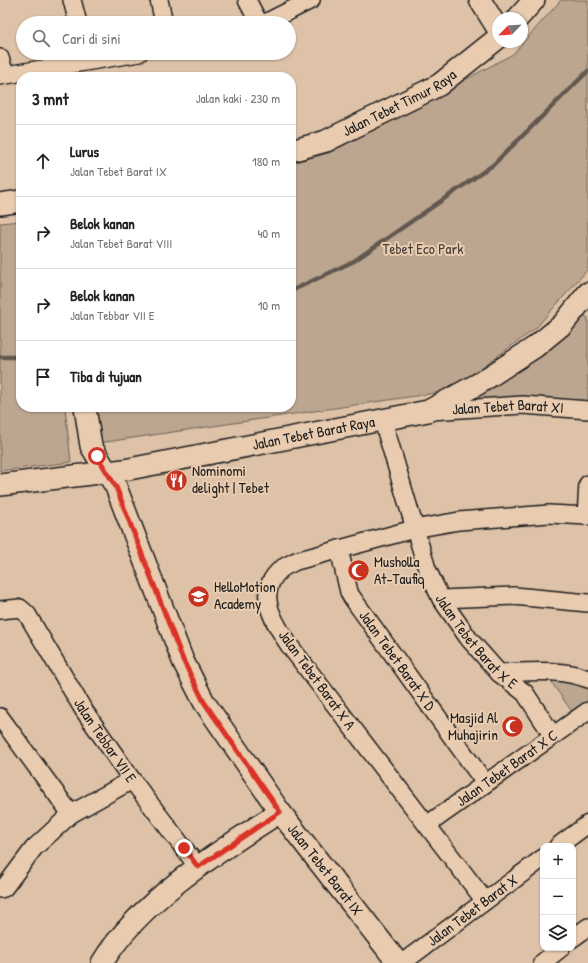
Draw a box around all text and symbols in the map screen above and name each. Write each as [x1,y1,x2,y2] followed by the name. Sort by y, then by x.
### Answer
[492,12,528,48] north arrow
[16,16,296,60] search box
[30,27,52,49] icon: search
[62,28,121,49] text: Cari di sini
[339,64,461,141] street label: Jalan Tebet Timur Raya
[32,87,69,110] text: 3 mnt
[196,89,280,107] text: Jalan kaki · 230 m
[70,141,99,162] text: Lurus
[32,150,54,172] icon: ahead
[252,152,280,170] text: 180 m
[70,162,167,180] text: Jalan Tebet Barat IX
[70,213,135,234] text: Belok kanan
[32,222,54,244] icon: right
[257,224,280,242] text: 40 m
[70,234,172,252] text: Jalan Tebet Barat VIII
[383,238,463,259] park label: Tebet Eco Park
[70,285,135,306] text: Belok kanan
[32,294,54,316] icon: right
[258,296,280,314] text: 10 m
[70,306,155,324] text: Jalan Tebbar VII E
[32,366,54,388] icon: arrive
[70,366,142,387] text: Tiba di tujuan
[451,394,564,420] street label: Jalan Tebet Barat XI
[251,411,377,455] street label: Jalan Tebet Barat Raya
[88,447,106,465] route start
[192,460,270,498] place label: Nominomi delight | Tebet
[164,467,190,493] restaurant icon: Nominomi delight | Tebet
[374,551,424,589] place label: Musholla At-Taufiq
[345,558,371,584] mosque icon: Musholla At-Taufiq
[214,576,276,614] place label: HelloMotion Academy
[185,583,211,609] school or university icon: HelloMotion Academy
[430,591,522,694] street label: Jalan Tebet Barat X E
[355,606,441,715] street label: Jalan Tebet Barat X D
[274,625,361,734] street label: Jalan Tebet Barat X A
[69,694,142,787] street label: Jalan Tebbar VII E
[448,707,498,745] place label: Masjid Al Muhajirin
[500,714,526,740] mosque icon: Masjid Al Muhajirin
[452,725,562,811] street label: Jalan Tebet Barat X C
[283,819,368,920] street label: Jalan Tebet Barat IX
[175,839,193,857] route end
[540,843,576,951] map controls
[540,843,576,879] button: +
[423,869,522,951] street label: Jalan Tebet Barat X
[540,879,576,915] button: −
[540,915,576,951] button: layers

